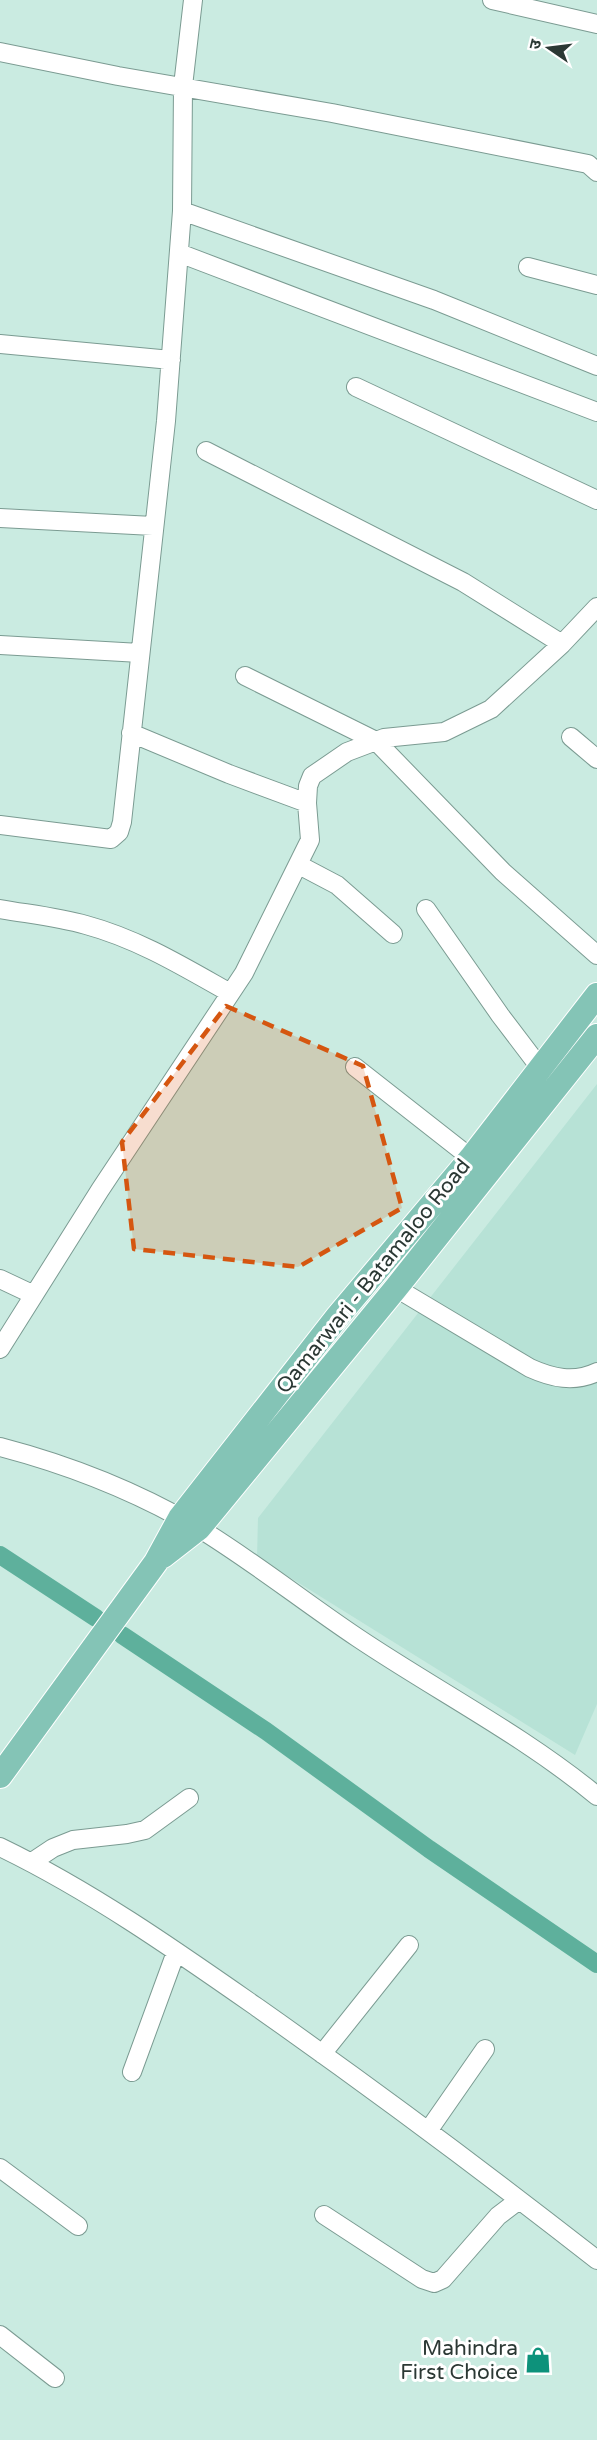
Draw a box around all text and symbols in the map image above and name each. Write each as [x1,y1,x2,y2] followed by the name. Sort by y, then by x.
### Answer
[519,18,579,78] north arrow
[525,37,546,52] text: उ
[271,1154,476,1399] street label: Qamarwari - Batamaloo Road
[400,2336,518,2385] place label: Mahindra First Choice
[523,2345,553,2375] shop icon: Mahindra First Choice

